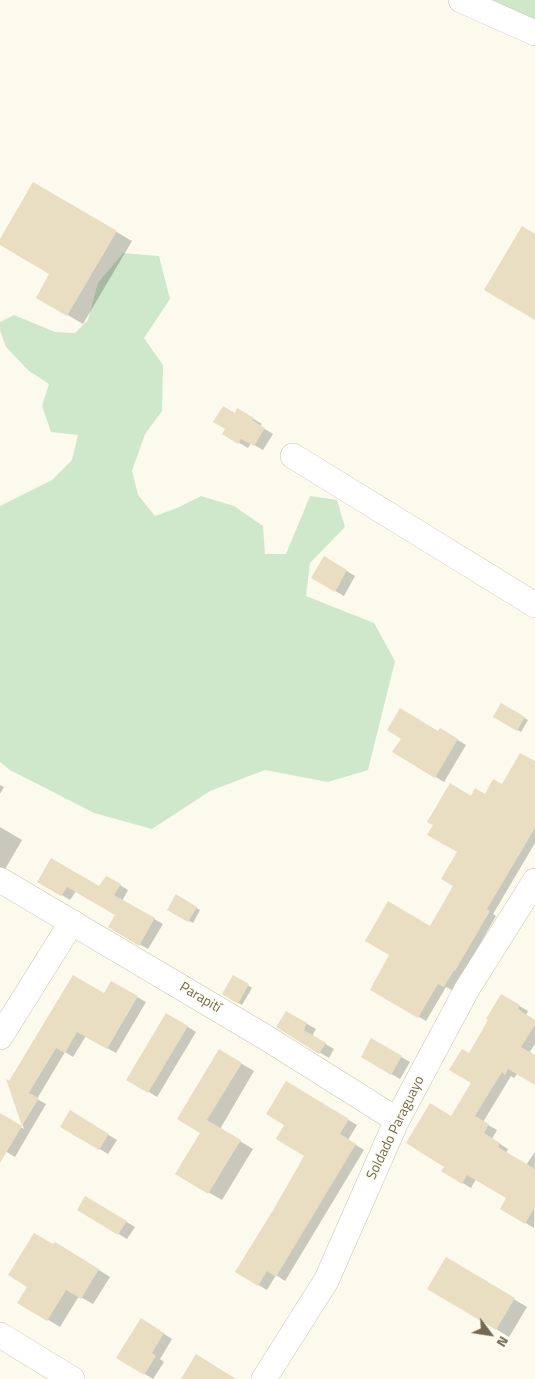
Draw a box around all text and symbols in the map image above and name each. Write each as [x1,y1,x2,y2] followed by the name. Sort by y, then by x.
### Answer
[176,979,224,1017] street label: Parapití
[364,1073,428,1183] street label: Soldado Paraguayo
[465,1309,515,1359] north arrow
[492,1332,515,1352] text: N

